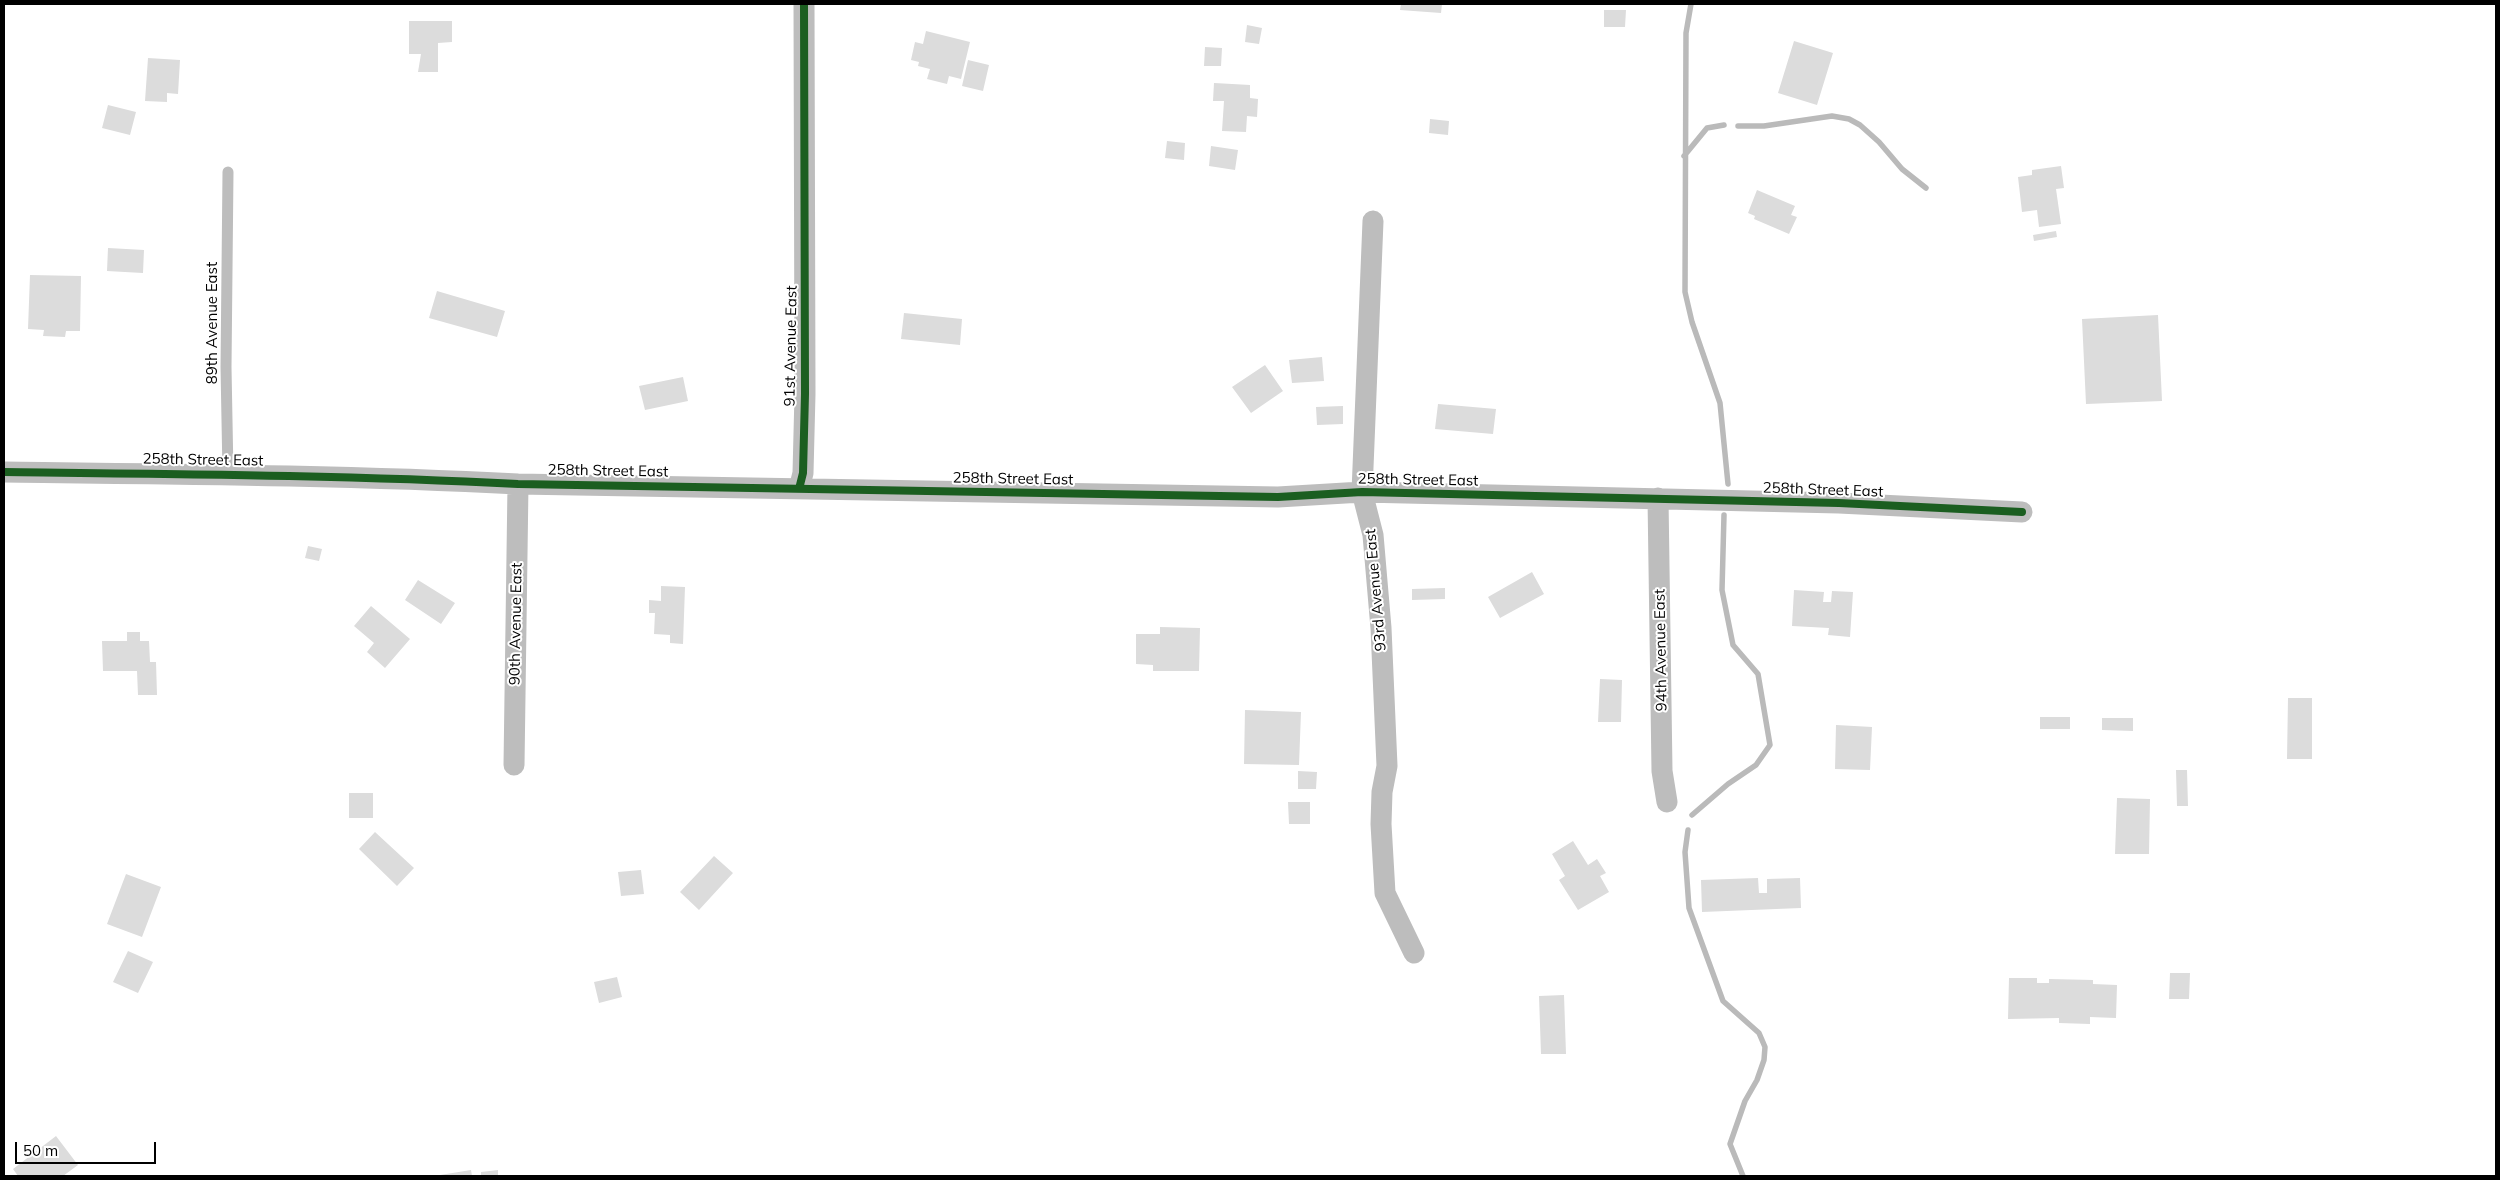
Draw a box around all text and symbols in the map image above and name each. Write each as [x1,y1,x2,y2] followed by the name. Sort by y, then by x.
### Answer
[203,262,221,384] street label: 89th Avenue East
[781,285,801,407] street label: 91st Avenue East
[143,450,263,470] street label: 258th Street East
[548,461,668,481] street label: 258th Street East
[953,469,1073,489] street label: 258th Street East
[1358,470,1478,490] street label: 258th Street East
[1762,479,1884,501] street label: 258th Street East
[1362,528,1390,652] street label: 93rd Avenue East
[506,563,526,685] street label: 90th Avenue East
[1651,589,1671,711] street label: 94th Avenue East
[18,1132,159,1164] scale bar
[23,1141,58,1160] text: 50 m

